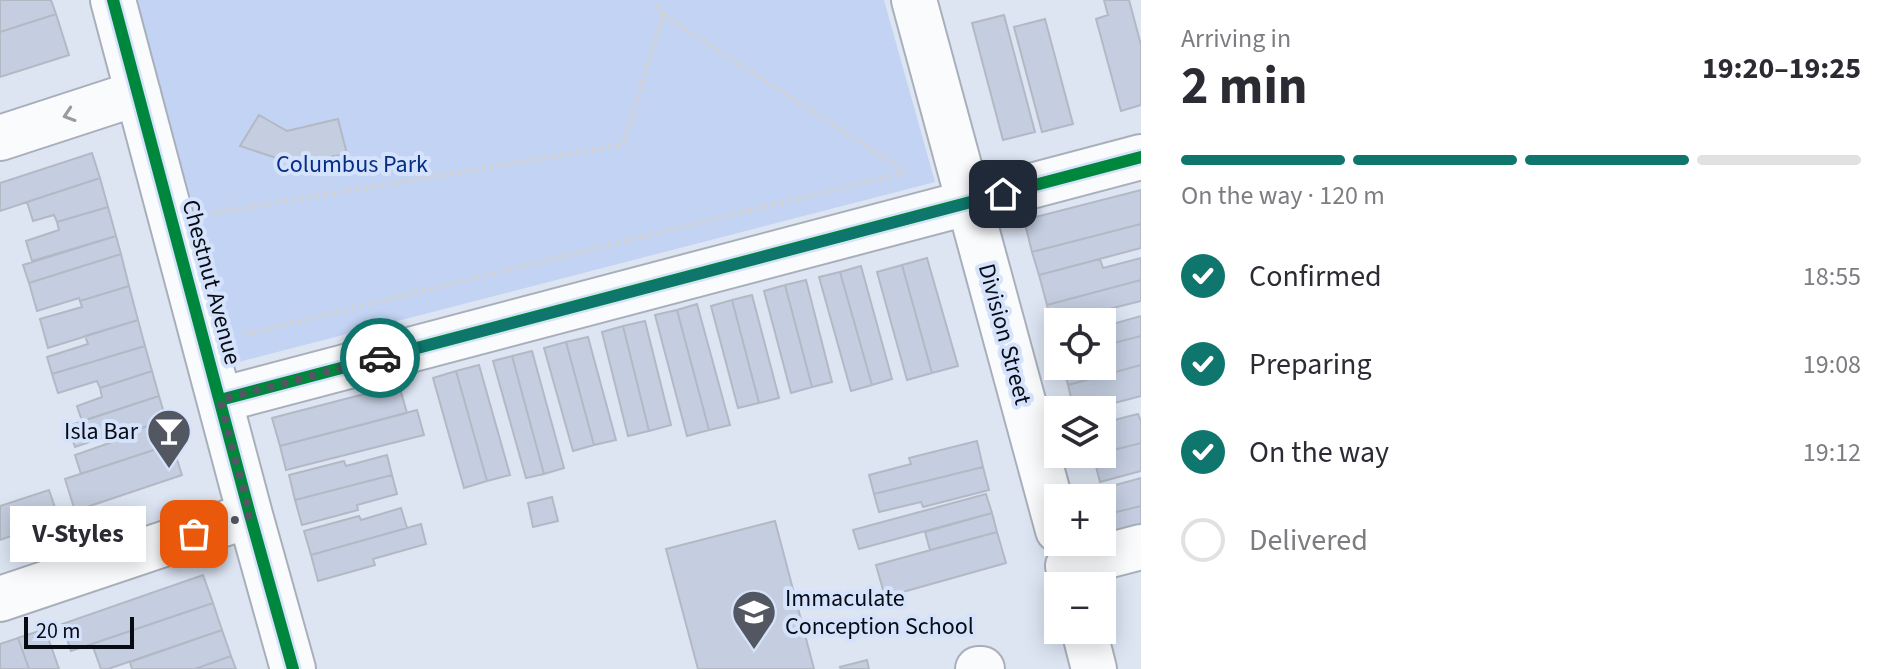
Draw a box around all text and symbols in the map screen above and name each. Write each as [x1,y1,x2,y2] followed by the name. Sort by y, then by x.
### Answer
[1181,20,1291,57] text: Arriving in
[1702,47,1861,90] text: 19:20–19:25
[1181,50,1308,124] text: 2 min
[63,106,77,122] one-way arrow
[276,147,428,182] park label: Columbus Park
[969,160,1037,228] pin
[981,172,1025,216] icon: home
[1181,177,1385,214] text: On the way · 120 m
[173,196,250,368] street label: Chestnut Avenue
[1181,254,1225,298] icon: check
[1249,255,1382,298] text: Confirmed
[1803,258,1861,295] text: 18:55
[969,260,1040,409] street label: Division Street
[1044,308,1116,644] map controls
[1044,308,1116,380] button: locate
[340,318,420,398] courier
[358,336,402,380] icon: car
[1181,342,1225,386] icon: check
[1249,343,1372,386] text: Preparing
[1803,346,1861,383] text: 19:08
[1044,396,1116,468] button: layers
[145,407,193,470] bar icon: Isla Bar
[64,414,139,449] place label: Isla Bar
[1181,430,1225,474] icon: check
[1249,431,1389,474] text: On the way
[1803,434,1861,471] text: 19:12
[1044,484,1116,556] button: +
[160,500,228,568] pin
[10,506,146,562] callout: V-Styles
[172,512,216,556] icon: bag
[32,515,124,552] text: V-Styles
[1249,519,1368,562] text: Delivered
[1044,572,1116,644] button: −
[785,581,974,644] place label: Immaculate Conception School
[730,588,778,651] school or university icon: Immaculate Conception School
[24,613,134,649] scale bar
[36,615,81,647] text: 20 m

